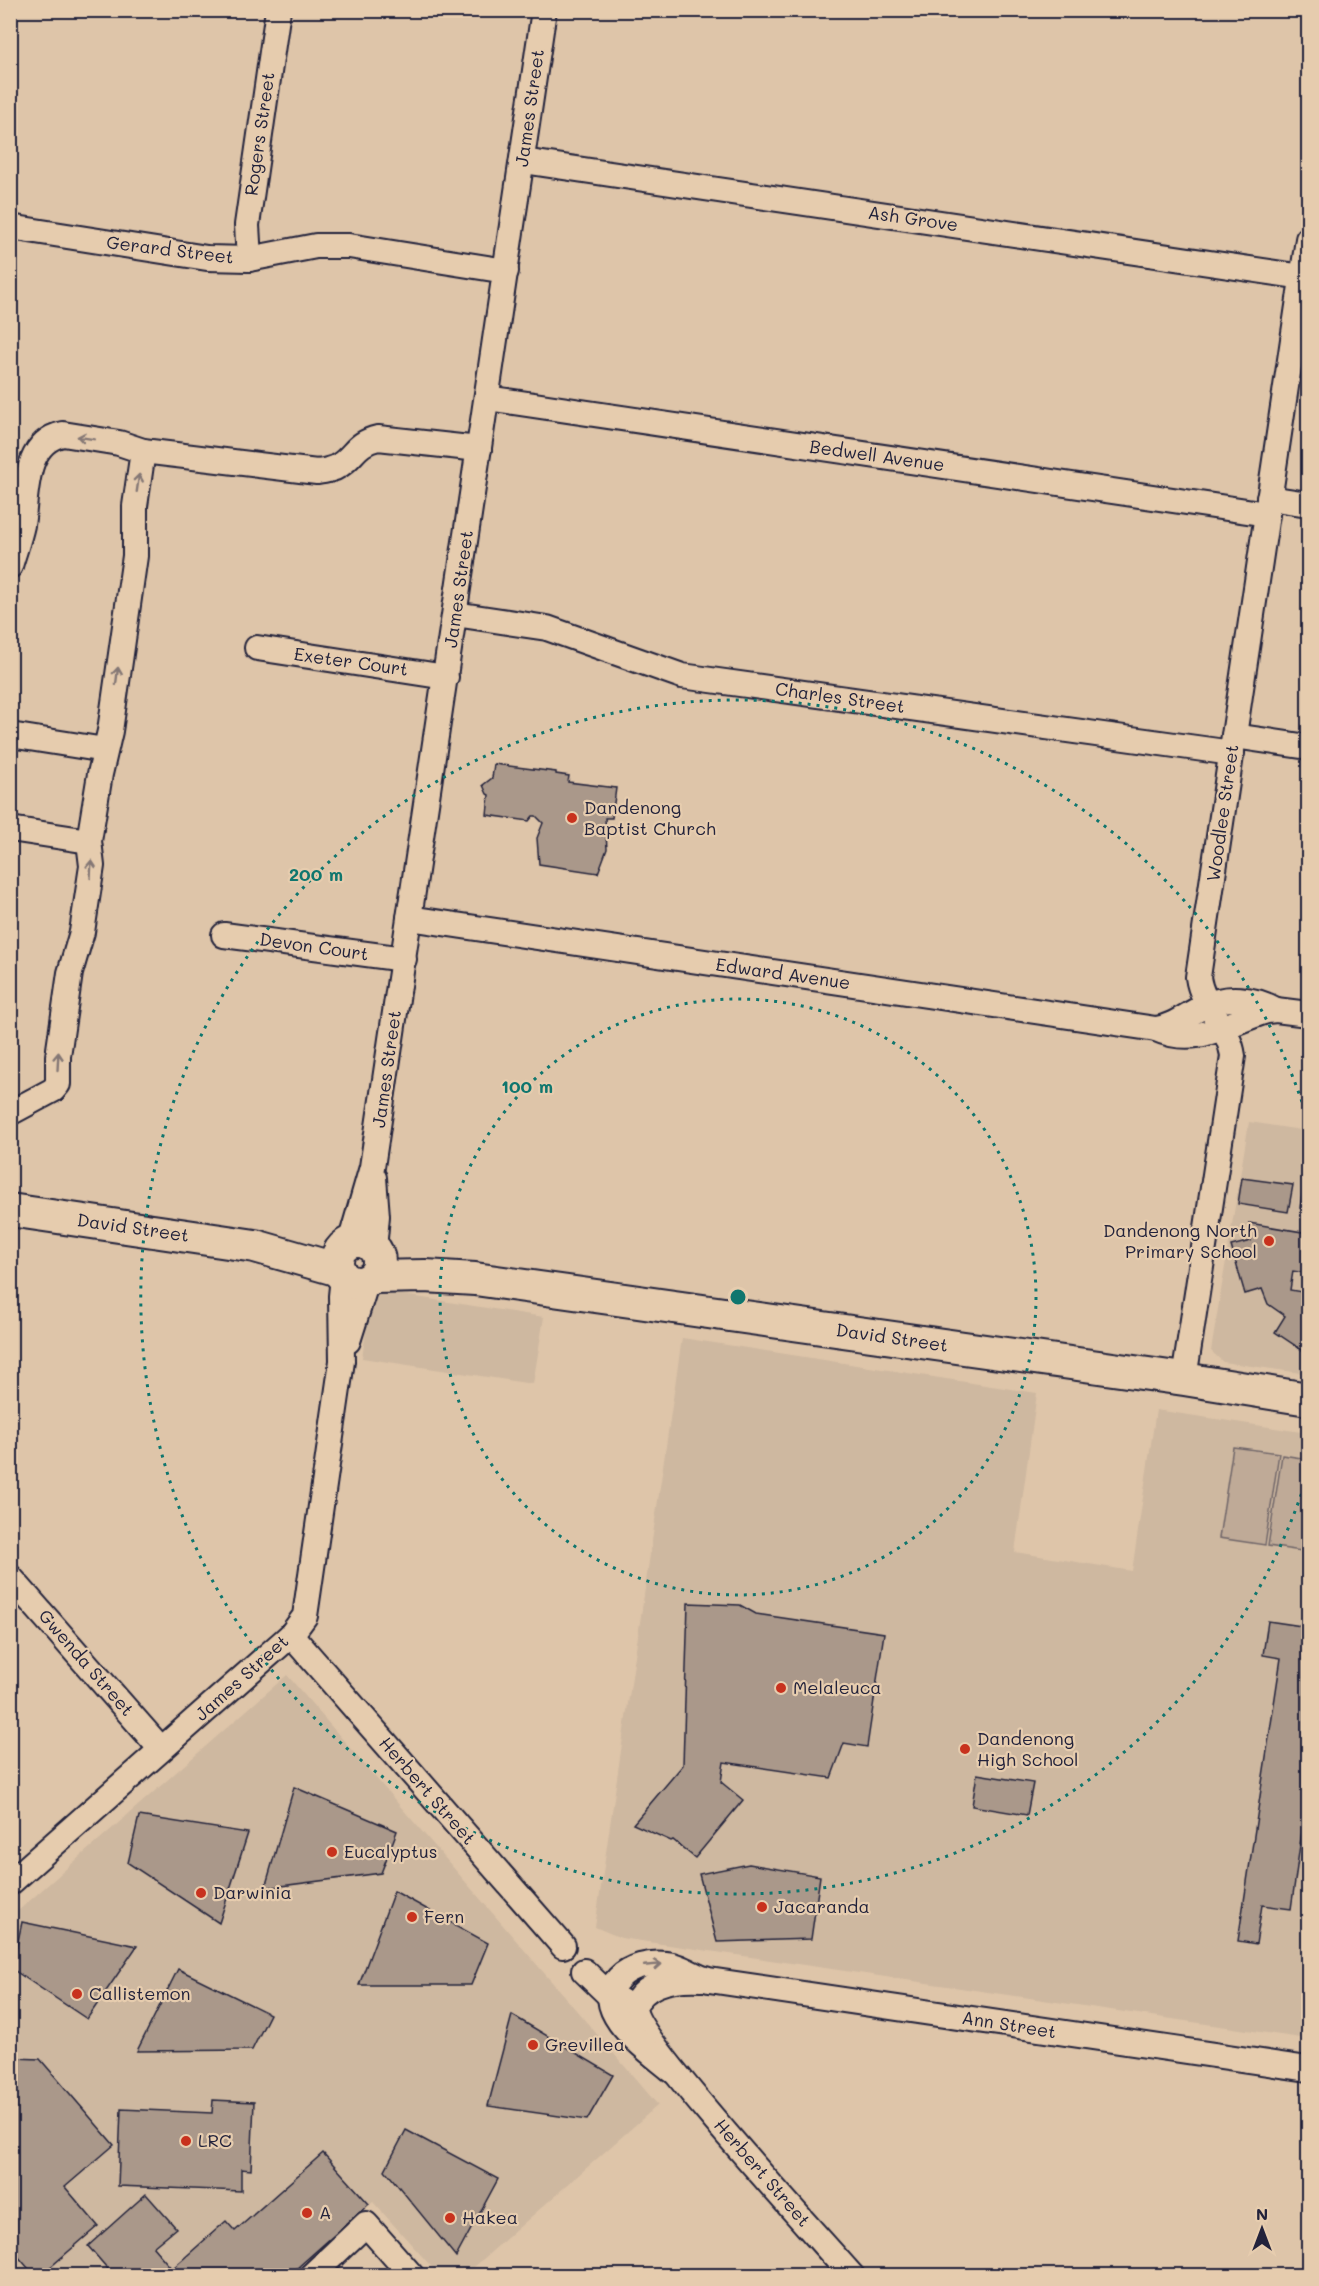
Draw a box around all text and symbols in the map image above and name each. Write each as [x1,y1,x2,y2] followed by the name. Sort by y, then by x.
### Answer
[509,48,549,168] street label: James Street
[238,70,280,197] street label: Rogers Street
[866,200,960,236] street label: Ash Grove
[105,229,235,269] street label: Gerard Street
[76,432,96,443] one-way arrow
[808,434,946,476] street label: Bedwell Avenue
[133,474,144,493] one-way arrow
[438,529,478,649] street label: James Street
[293,641,410,681] street label: Exeter Court
[112,667,123,687] one-way arrow
[774,676,907,718] street label: Charles Street
[1200,743,1244,883] street label: Woodlee Street
[584,795,716,840] place label: Dandenong Baptist Church
[565,811,579,825] marker: Dandenong Baptist Church
[85,859,96,879] one-way arrow
[289,862,343,886] text: 200 m
[258,926,370,966] street label: Devon Court
[714,952,852,994] street label: Edward Avenue
[366,1009,406,1129] street label: James Street
[53,1051,64,1071] one-way arrow
[501,1074,553,1098] text: 100 m
[75,1207,191,1247] street label: David Street
[1103,1218,1257,1263] place label: Dandenong North Primary School
[1262,1234,1276,1248] marker: Dandenong North Primary School
[728,1287,748,1307] centre of rings
[834,1317,950,1357] street label: David Street
[34,1604,140,1721] street label: Gwenda Street
[189,1629,293,1726] street label: James Street
[793,1675,882,1699] place label: Melaleuca
[774,1681,788,1695] marker: Melaleuca
[977,1726,1078,1771] place label: Dandenong High School
[374,1731,481,1849] street label: Herbert Street
[958,1742,972,1756] marker: Dandenong High School
[344,1839,438,1863] place label: Eucalyptus
[325,1845,339,1859] marker: Eucalyptus
[213,1880,292,1904] place label: Darwinia
[194,1886,208,1900] marker: Darwinia
[774,1894,870,1918] place label: Jacaranda
[755,1900,769,1914] marker: Jacaranda
[424,1904,464,1928] place label: Fern
[405,1910,419,1924] marker: Fern
[643,1959,663,1970] one-way arrow
[89,1981,190,2005] place label: Callistemon
[70,1987,84,2001] marker: Callistemon
[960,2005,1058,2043] street label: Ann Street
[545,2032,625,2056] place label: Grevillea
[526,2038,540,2052] marker: Grevillea
[709,2113,816,2231] street label: Herbert Street
[198,2128,232,2152] place label: LRC
[179,2134,193,2148] marker: LRC
[1232,2199,1292,2259] north arrow
[319,2200,331,2224] place label: A
[1256,2203,1268,2224] text: N
[462,2205,518,2229] place label: Hakea
[300,2206,314,2220] marker: A
[443,2211,457,2225] marker: Hakea

